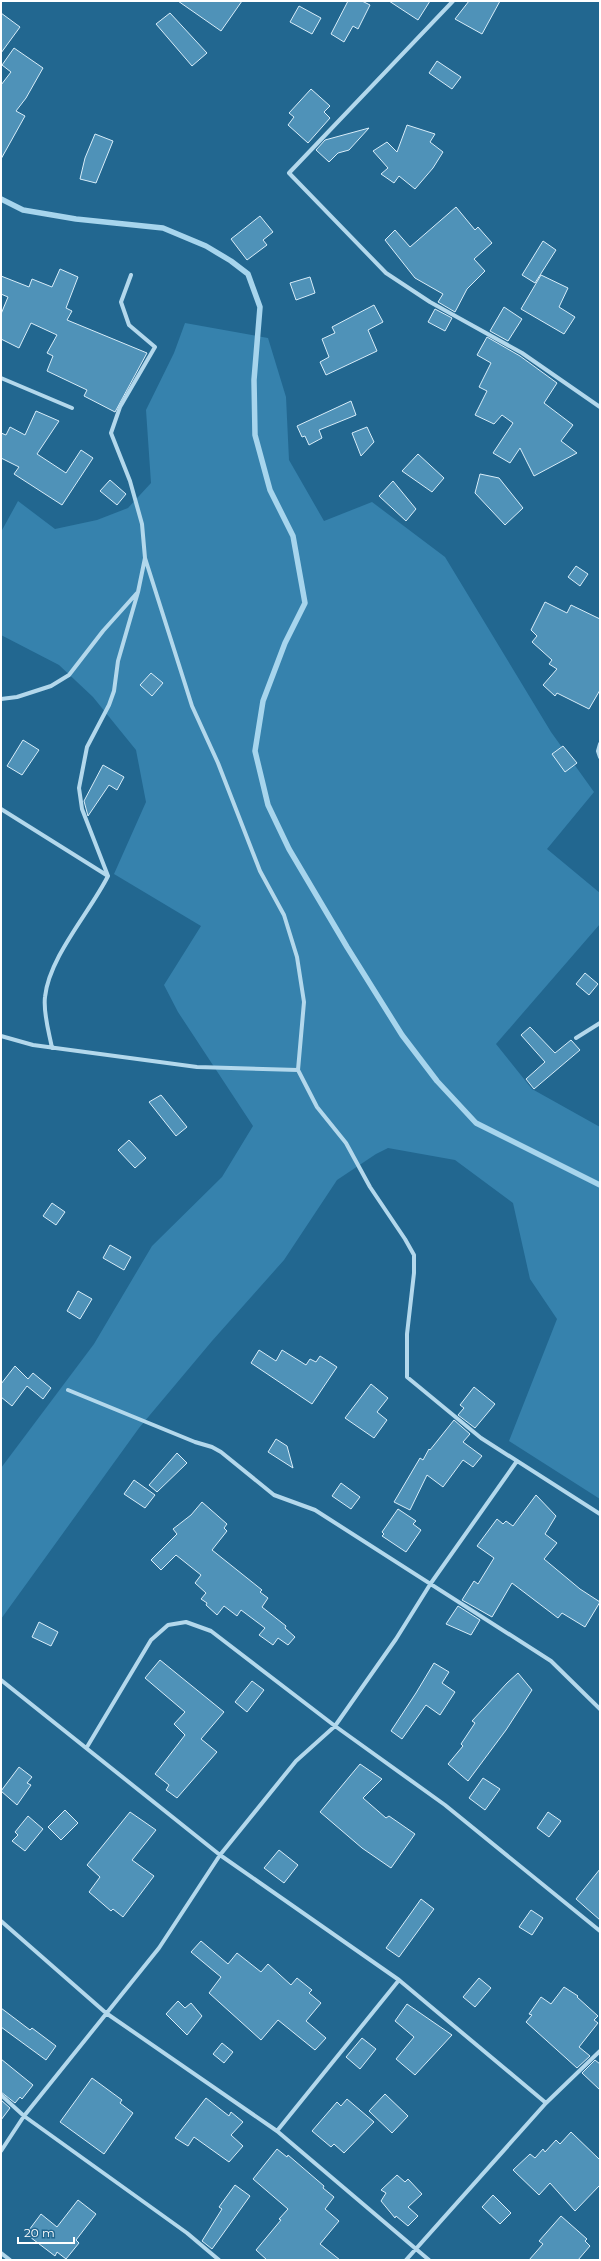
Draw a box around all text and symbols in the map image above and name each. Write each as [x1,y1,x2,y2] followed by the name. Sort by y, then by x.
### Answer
[18,2219,74,2245] scale bar
[24,2225,55,2240] text: 20 m

